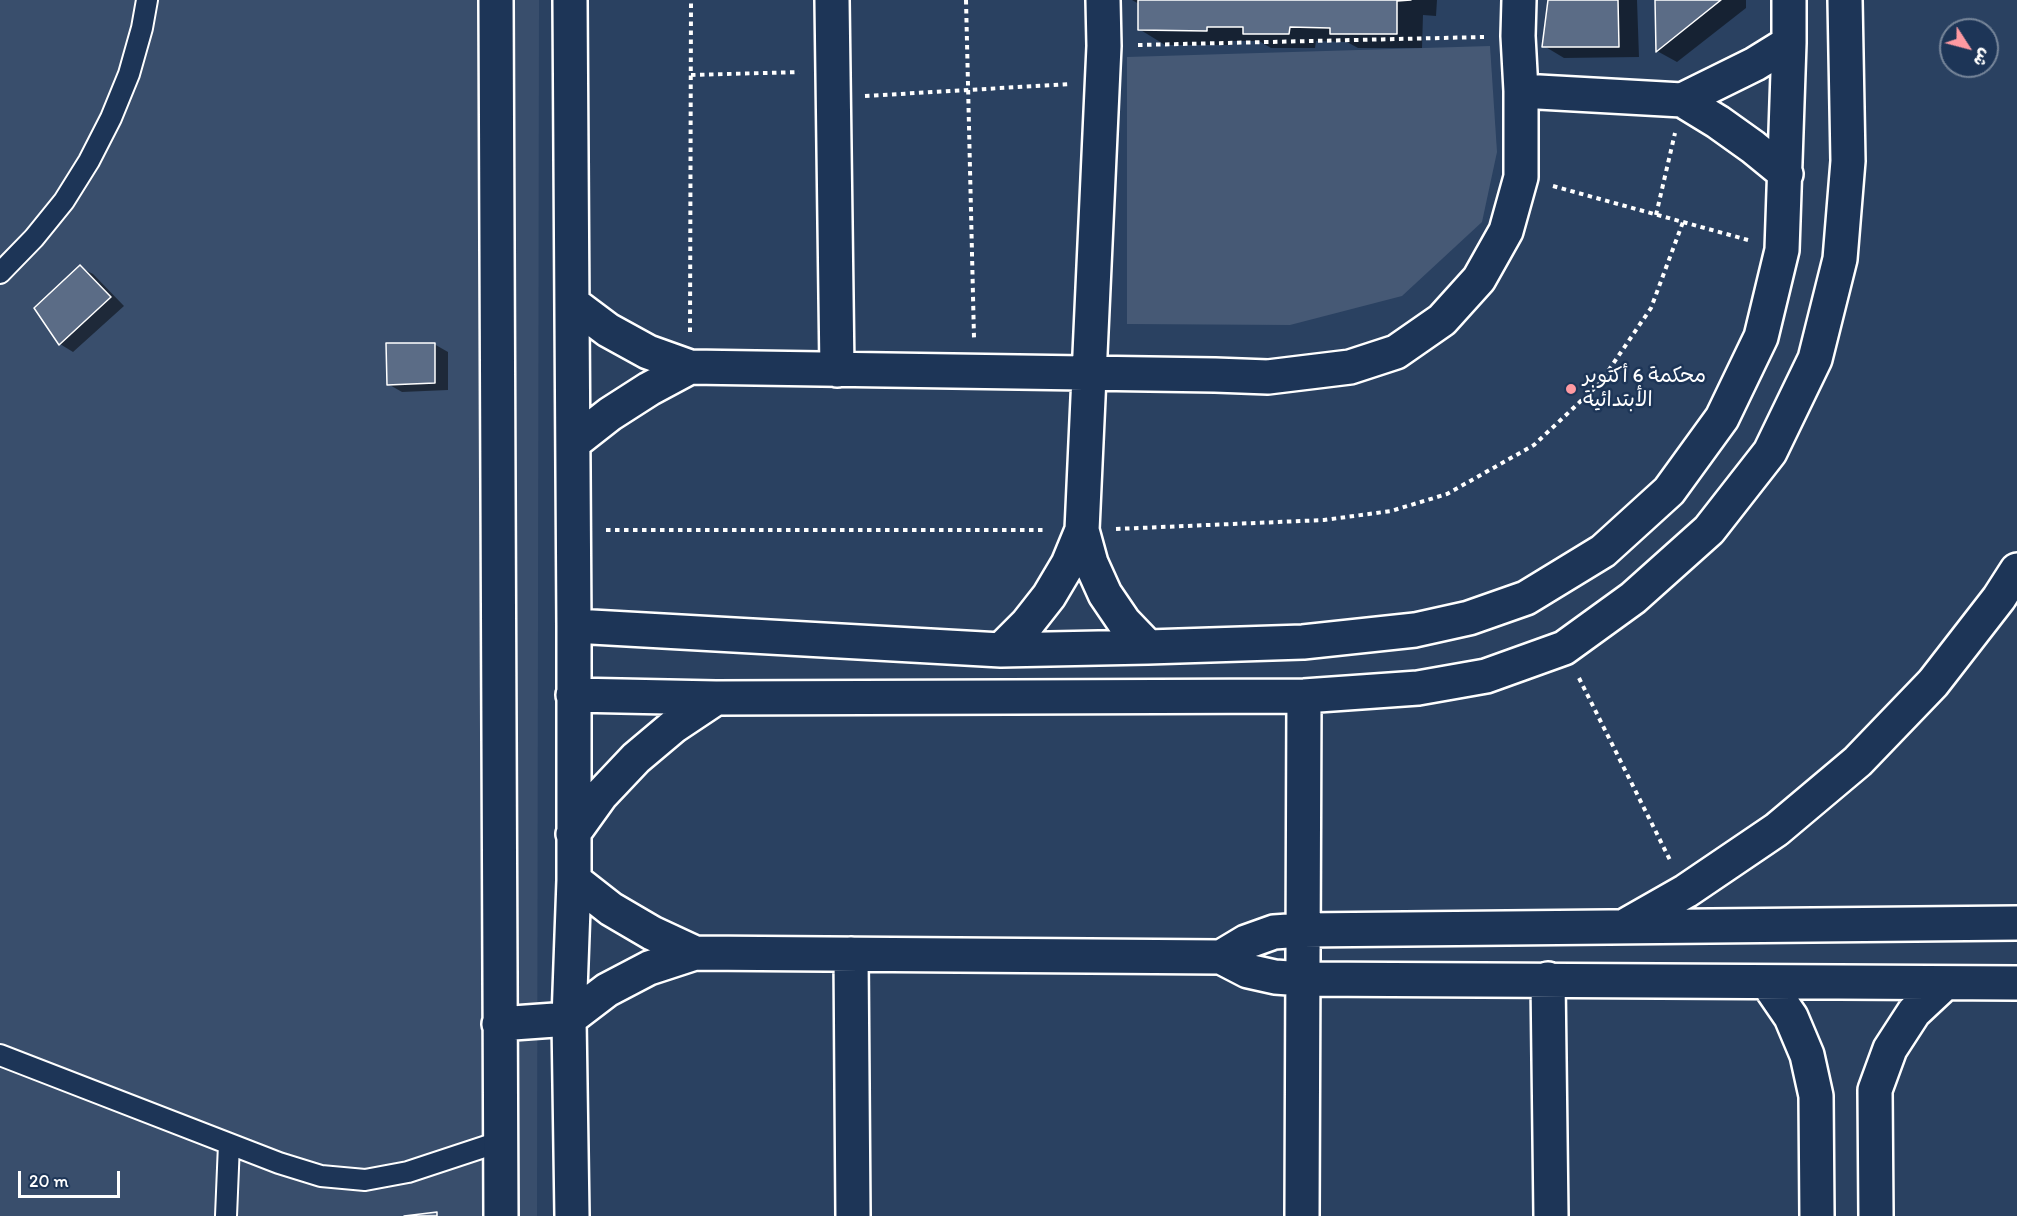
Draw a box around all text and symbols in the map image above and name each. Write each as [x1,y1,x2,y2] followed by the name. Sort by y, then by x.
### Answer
[1939,18,1999,78] north arrow
[1969,45,1995,70] text: ش
[1583,364,1706,414] place label: محكمة 6 أكتوبر الأبتدائية
[1564,382,1578,396] marker: محكمة 6 أكتوبر الأبتدائية
[21,1159,123,1197] scale bar
[29,1170,69,1192] text: 20 m

